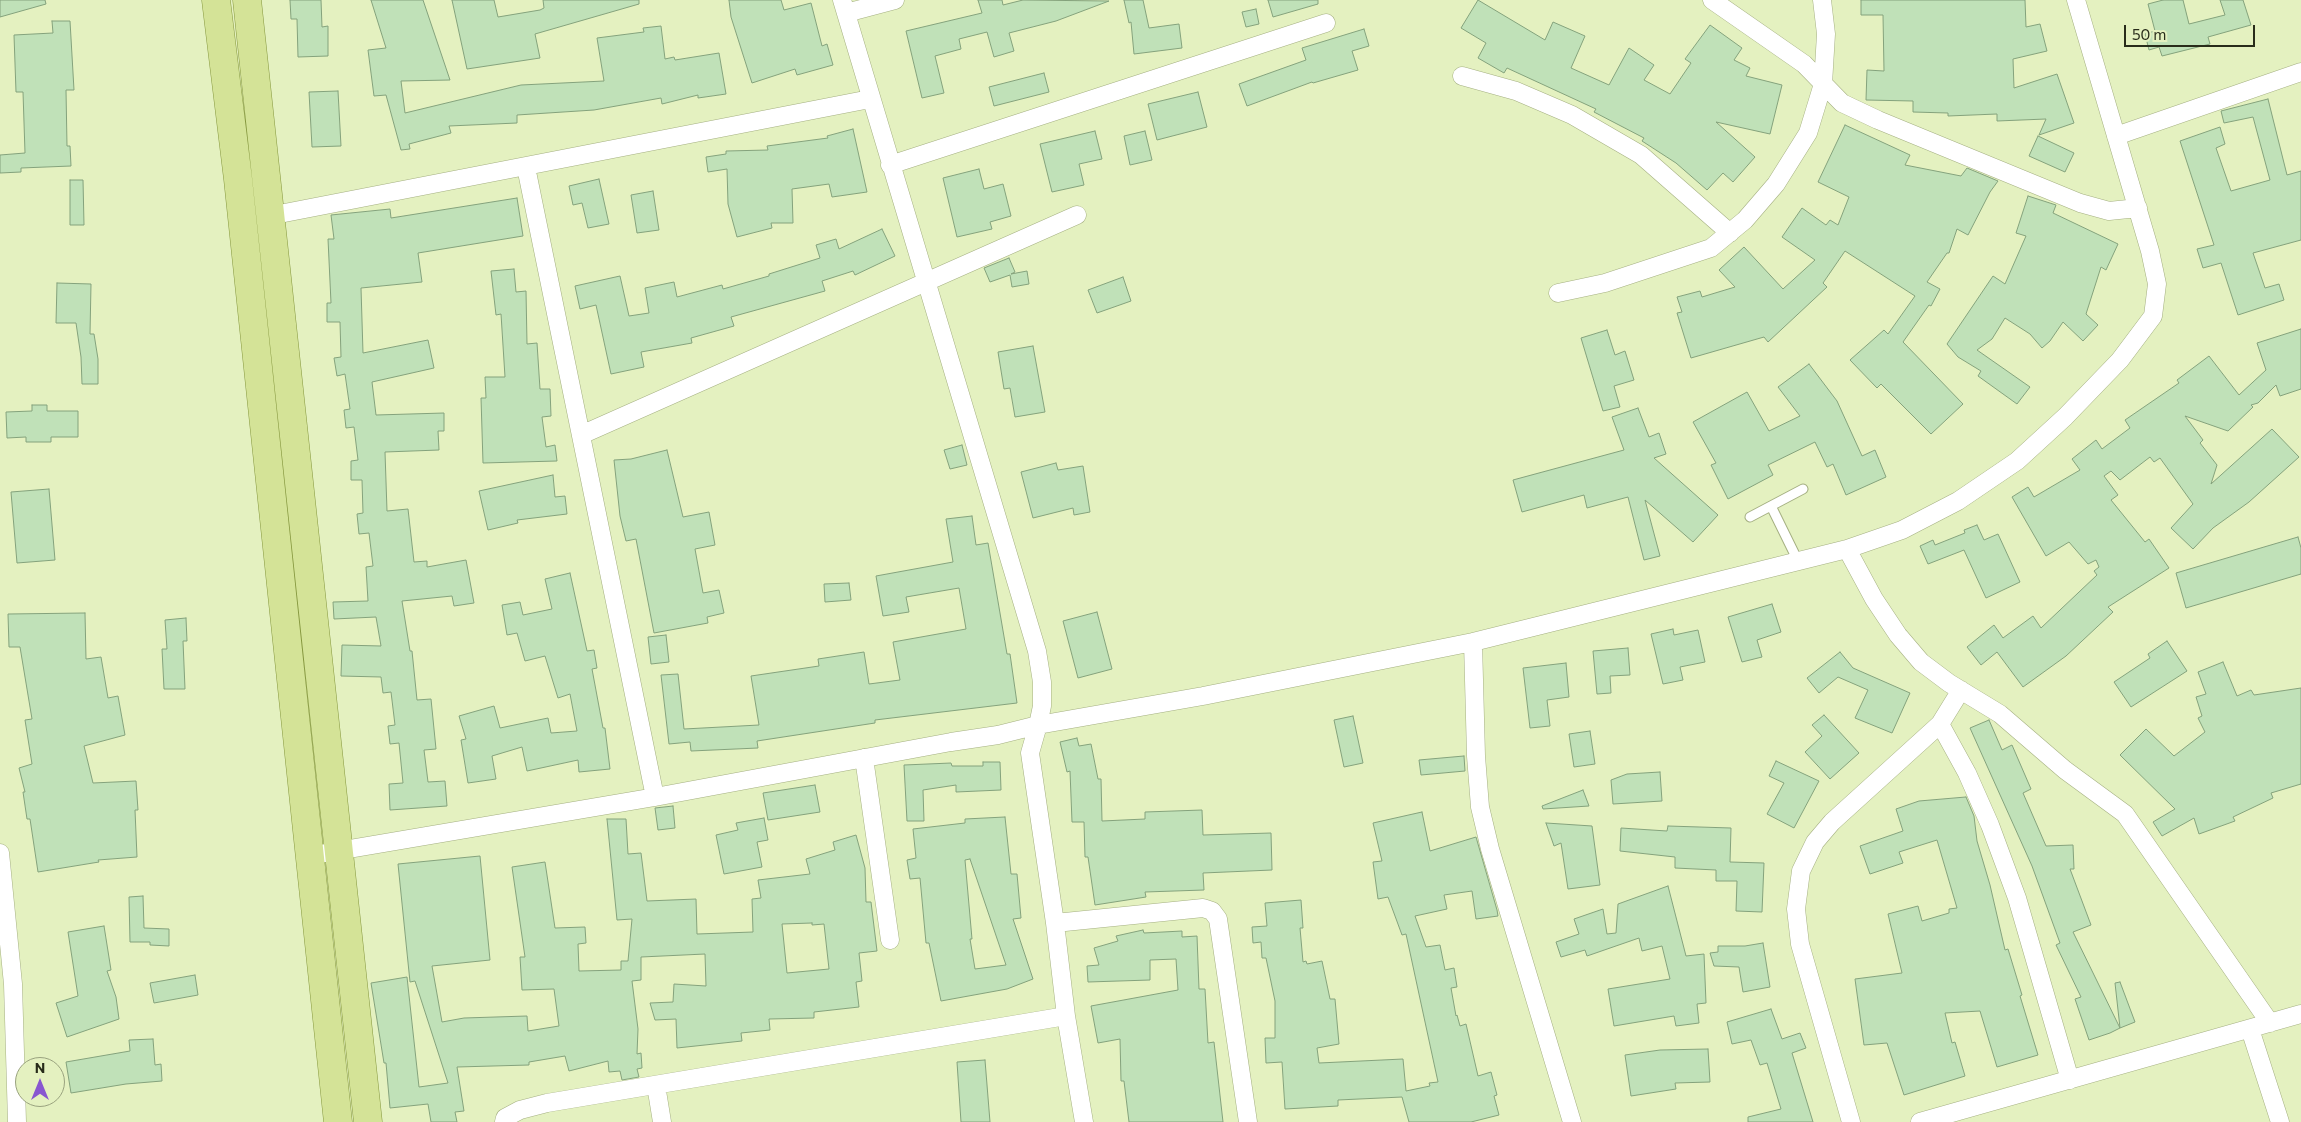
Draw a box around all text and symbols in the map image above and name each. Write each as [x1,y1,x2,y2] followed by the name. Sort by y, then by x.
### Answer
[2126,15,2257,47] scale bar
[2132,25,2166,43] text: 50 m
[15,1057,65,1107] north arrow
[35,1059,45,1076] text: N

